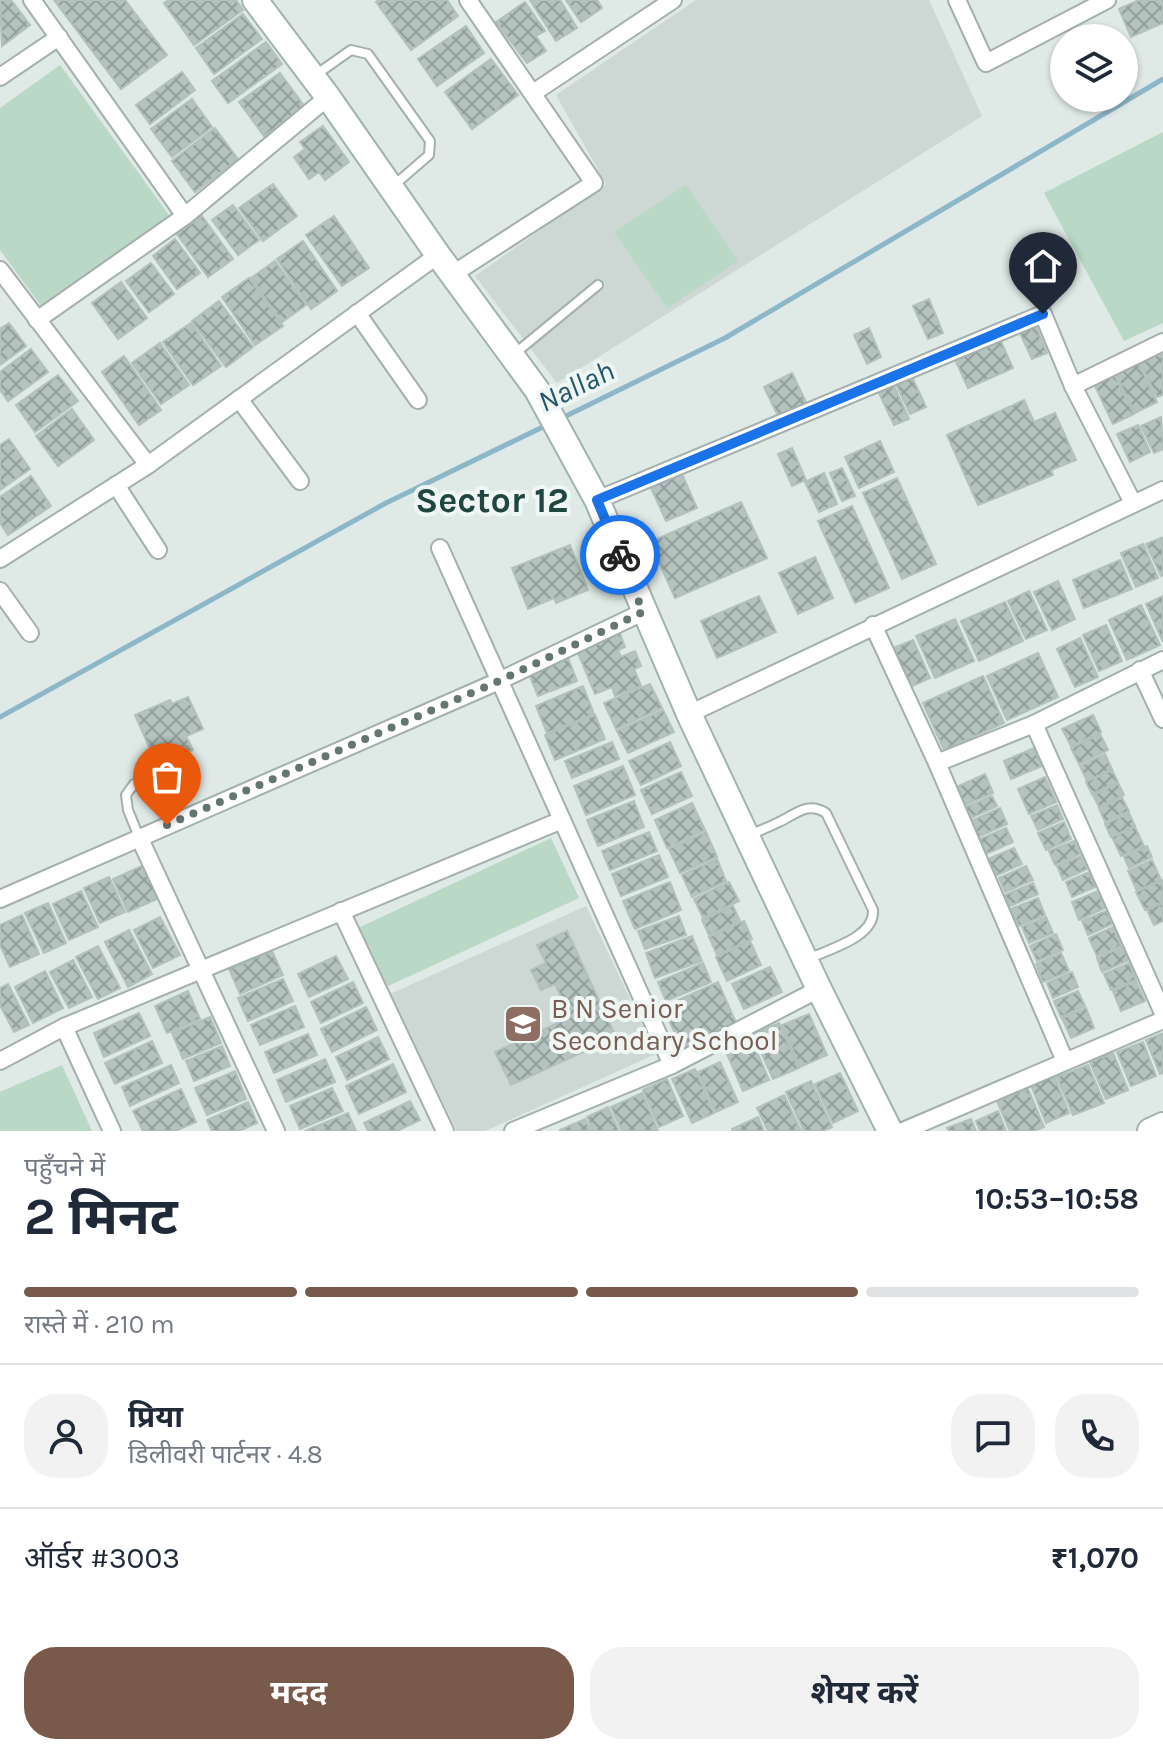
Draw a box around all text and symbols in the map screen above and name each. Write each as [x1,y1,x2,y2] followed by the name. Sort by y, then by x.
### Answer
[1050,24,1138,112] map controls
[1050,24,1138,112] button: layers
[1009,232,1077,314] pin
[1021,244,1065,288] icon: home
[532,352,620,420] water label: Nallah
[415,479,569,521] district label: Sector 12
[580,515,660,595] courier
[598,533,642,577] icon: bike
[133,743,201,825] pin
[145,755,189,799] icon: bag
[551,992,777,1057] place label: B N Senior Secondary School
[502,1003,544,1045] school or university icon: B N Senior Secondary School
[24,1152,105,1183] text: पहुँचने में
[975,1181,1139,1217] text: 10:53–10:58
[24,1186,178,1247] text: 2 मिनट
[24,1309,175,1340] text: रास्ते में · 210 m
[24,1394,108,1478] button: person
[951,1394,1035,1478] button: chat
[1055,1394,1139,1478] button: phone
[128,1399,183,1435] text: प्रिया
[128,1439,323,1470] text: डिलीवरी पार्टनर · 4.8
[24,1540,180,1576] text: ऑर्डर #3003
[1051,1540,1139,1576] text: ₹1,070
[24,1647,574,1739] button: मदद
[590,1647,1139,1739] button: शेयर करें

